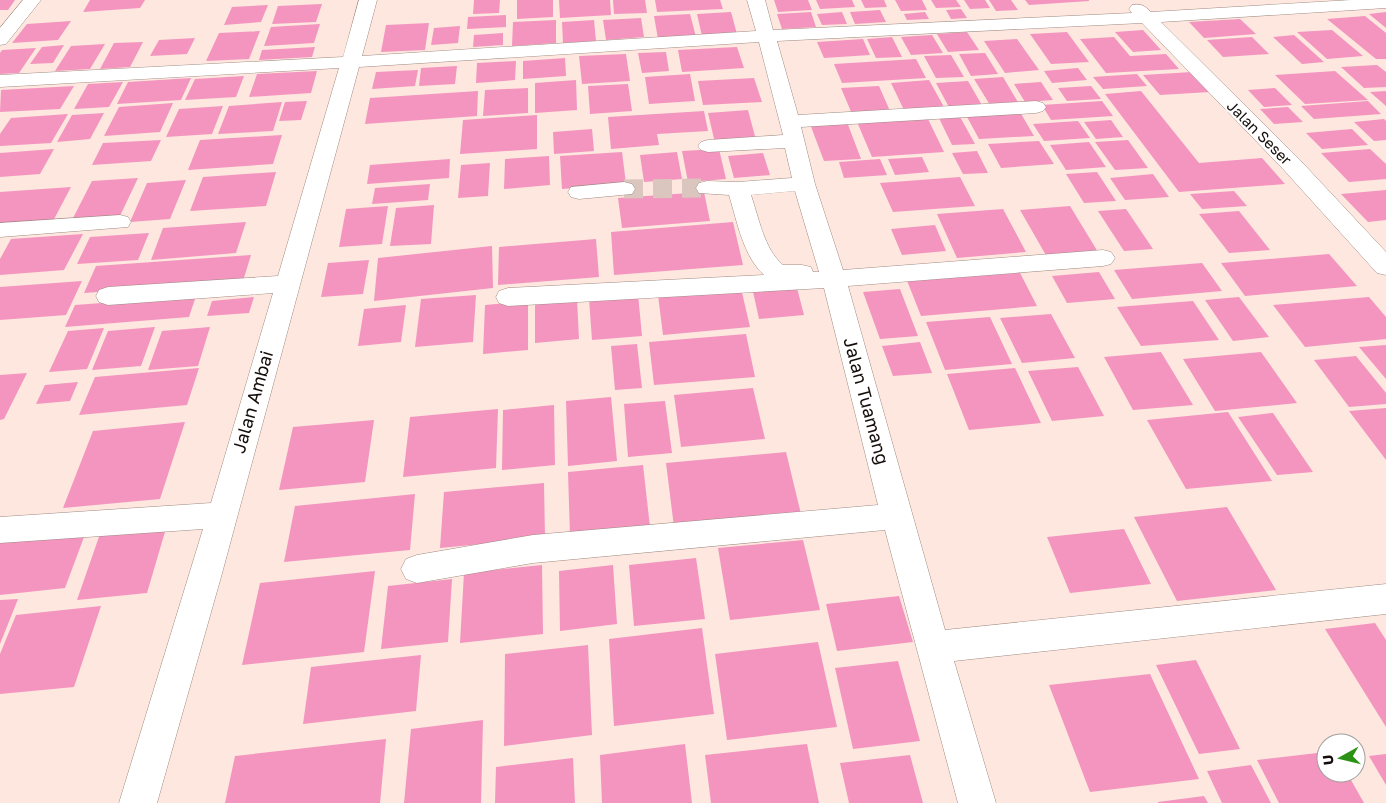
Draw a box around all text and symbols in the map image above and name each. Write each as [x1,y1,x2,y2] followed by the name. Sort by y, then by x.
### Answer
[1224,96,1296,168] street label: Jalan Seser
[839,335,894,467] street label: Jalan Tuamang
[227,348,277,456] street label: Jalan Ambai
[1316,733,1366,783] north arrow
[1319,754,1337,766] text: U

